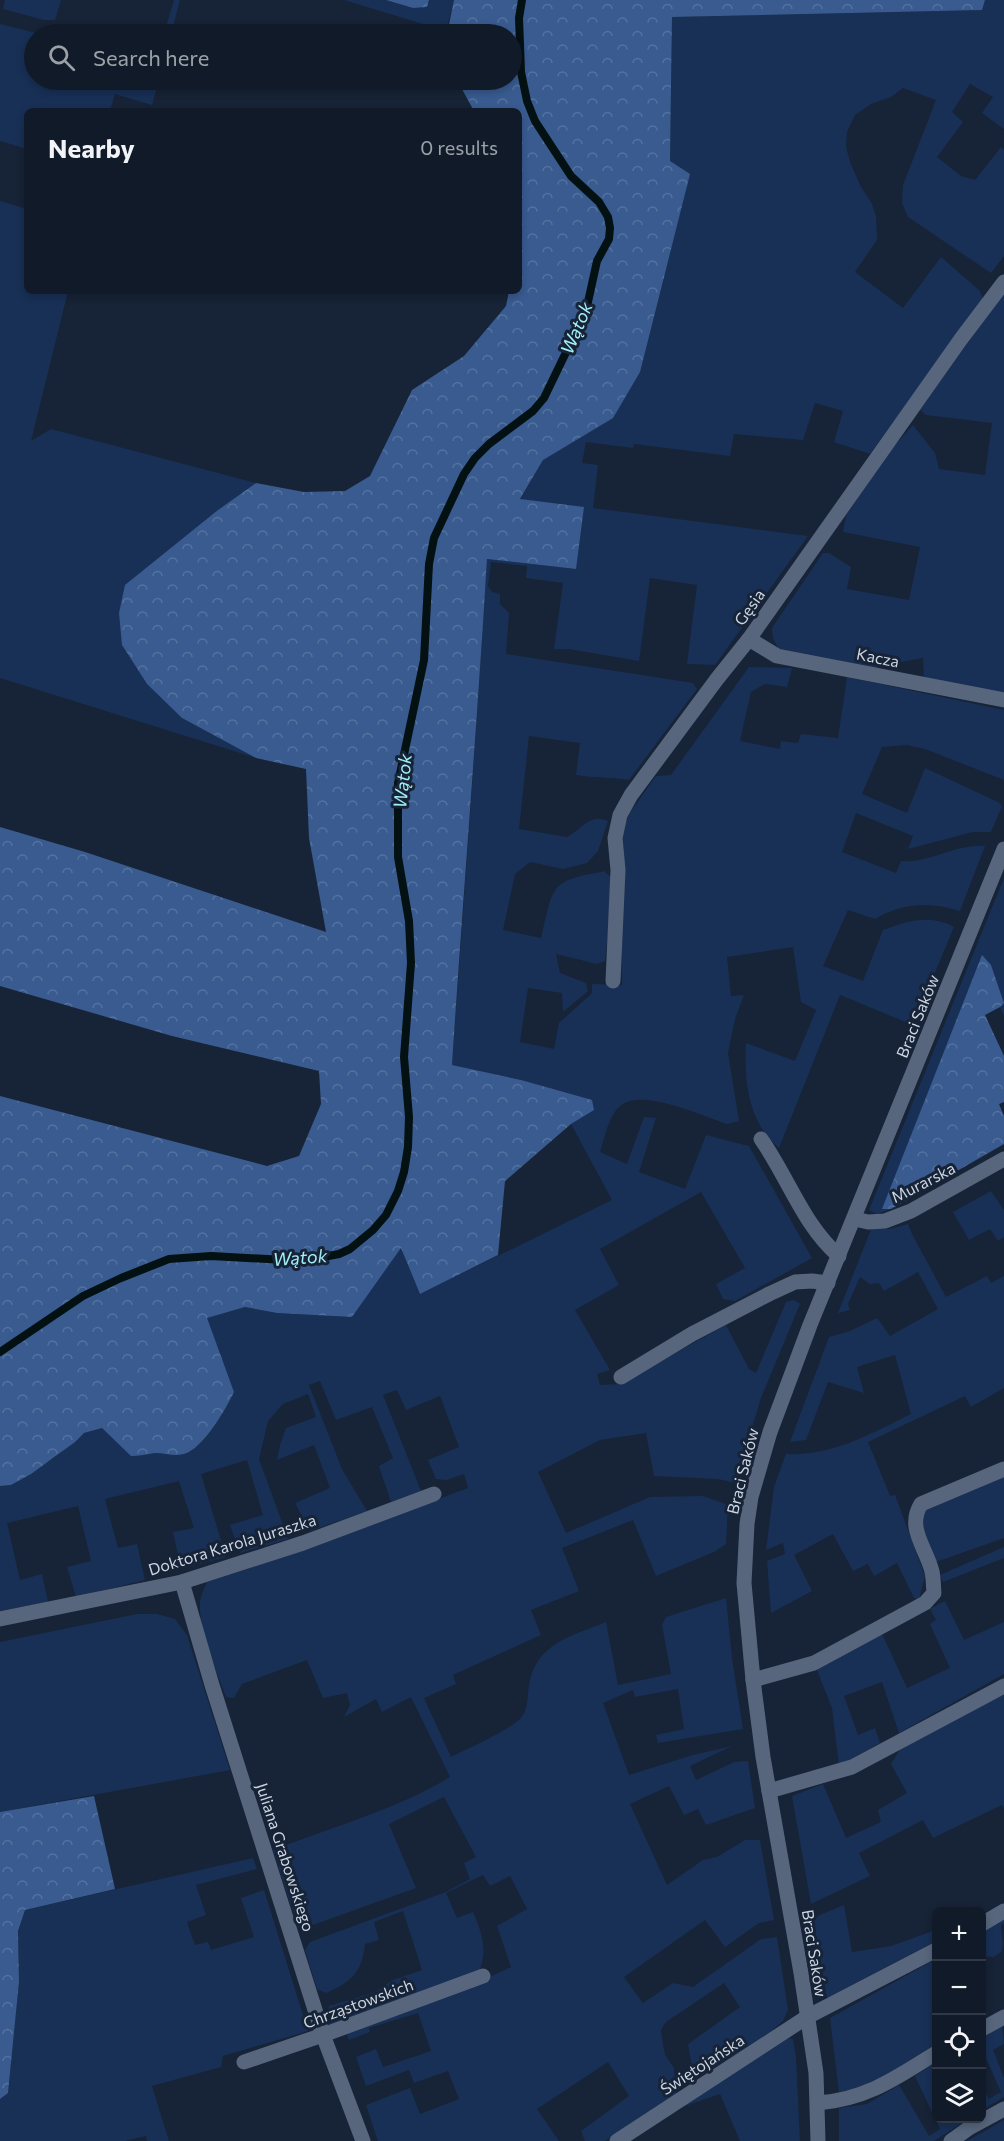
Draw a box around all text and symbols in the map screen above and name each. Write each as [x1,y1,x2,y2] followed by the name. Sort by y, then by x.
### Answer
[24,24,522,90] search box
[45,41,78,74] icon: search
[93,44,209,71] text: Search here
[48,132,135,163] text: Nearby
[420,135,498,159] text: 0 results
[555,297,597,357] water label: Wątok
[730,585,768,629] street label: Gęsia
[855,644,901,670] street label: Kacza
[388,751,416,809] water label: Wątok
[892,971,942,1060] street label: Braci Saków
[888,1158,958,1206] street label: Murarska
[272,1244,329,1270] water label: Wątok
[722,1426,762,1516] street label: Braci Saków
[146,1509,318,1579] street label: Doktora Karola Juraszka
[253,1780,319,1934] street label: Juliana Grabowskiego
[932,1907,986,2123] map controls
[932,1907,986,1961] button: +
[799,1908,831,1998] street label: Braci Saków
[932,1961,986,2015] button: −
[300,1974,416,2032] street label: Chrząstowskich
[932,2015,986,2069] button: locate
[656,2030,748,2098] street label: Świętojańska
[932,2069,986,2123] button: layers

